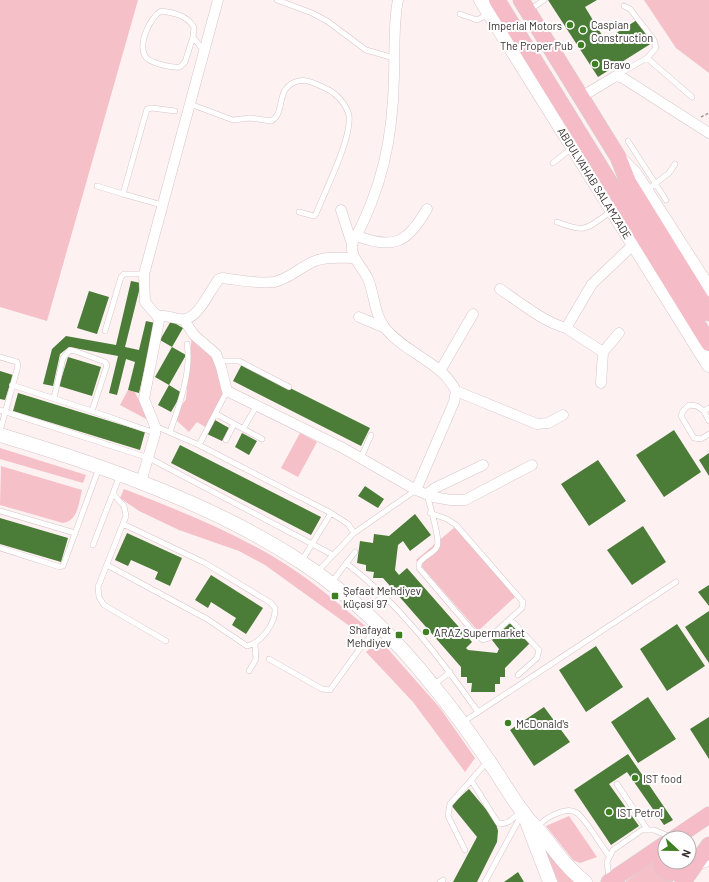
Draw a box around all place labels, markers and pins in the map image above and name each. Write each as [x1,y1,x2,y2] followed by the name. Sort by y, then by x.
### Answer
[591,18,653,44] place label: Caspian Construction
[488,19,562,32] place label: Imperial Motors
[565,20,575,30] marker: Imperial Motors
[578,25,588,35] marker: Caspian Construction
[500,39,573,52] place label: The Proper Pub
[576,40,586,50] marker: The Proper Pub
[603,58,630,71] place label: Bravo
[590,59,600,69] marker: Bravo
[343,584,421,610] place label: Şəfaət Mehdiyev küçəsi 97
[330,591,340,601] marker: Şəfaət Mehdiyev küçəsi 97
[347,623,391,649] place label: Shafayat Mehdiyev
[434,626,525,639] place label: ARAZ Supermarket
[421,627,431,637] marker: ARAZ Supermarket
[394,630,404,640] marker: Shafayat Mehdiyev
[516,717,569,730] place label: McDonald's
[503,718,513,728] marker: McDonald's
[643,772,682,785] place label: IST food
[630,773,640,783] marker: IST food
[617,806,663,819] place label: IST Petrol
[604,807,614,817] marker: IST Petrol

